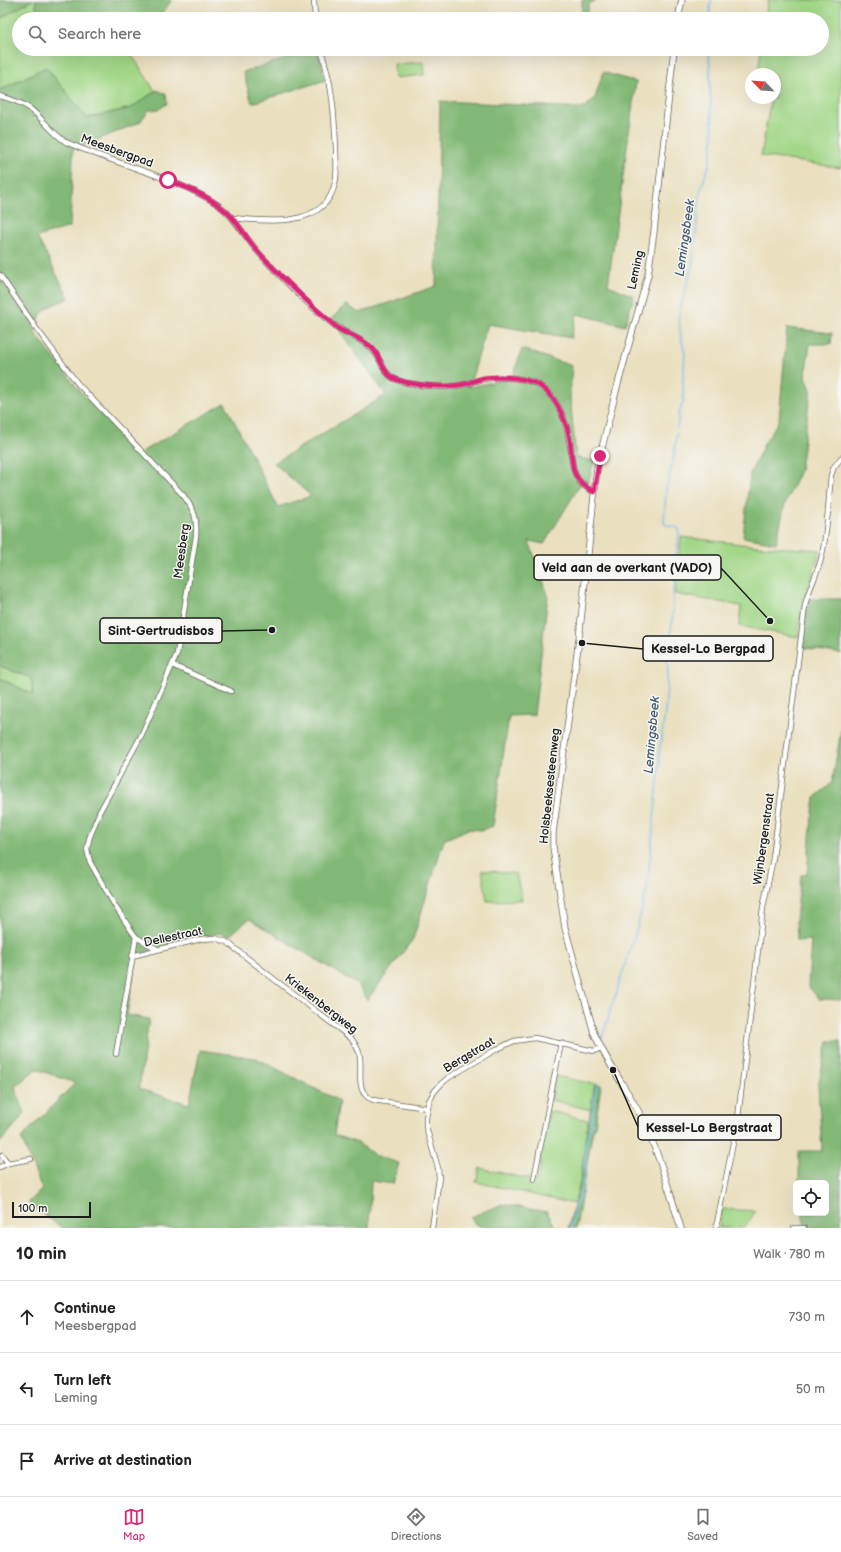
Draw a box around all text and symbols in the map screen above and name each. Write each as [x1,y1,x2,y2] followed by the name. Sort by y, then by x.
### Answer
[12,12,829,56] search box
[26,23,48,45] icon: search
[58,25,141,44] text: Search here
[745,68,781,104] north arrow
[79,131,155,171] street label: Meesbergpad
[159,171,177,189] route start
[672,198,698,278] water label: Lemingsbeek
[624,249,648,291] street label: Leming
[591,447,609,465] route end
[171,522,193,579] street label: Meesberg
[534,555,721,580] callout: Veld aan de overkant (VADO)
[542,560,712,576] text: Veld aan de overkant (VADO)
[100,618,222,643] callout: Sint-Gertrudisbos
[108,623,214,639] text: Sint-Gertrudisbos
[643,636,773,661] callout: Kessel-Lo Bergpad
[651,641,765,657] text: Kessel-Lo Bergpad
[641,695,663,774] water label: Lemingsbeek
[536,727,564,845] street label: Holsbeeksesteenweg
[750,792,778,886] street label: Wijnbergenstraat
[143,923,204,950] street label: Dellestraat
[281,971,361,1037] street label: Kriekenbergweg
[441,1034,498,1076] street label: Bergstraat
[638,1115,781,1140] callout: Kessel-Lo Bergstraat
[646,1120,773,1136] text: Kessel-Lo Bergstraat
[793,1180,829,1216] map controls
[793,1180,829,1216] button: locate
[12,1200,91,1219] scale bar
[18,1202,47,1215] text: 100 m
[16,1244,67,1264] text: 10 min
[753,1246,825,1262] text: Walk · 780 m
[54,1299,116,1318] text: Continue
[16,1306,38,1328] icon: ahead
[789,1309,825,1325] text: 730 m
[54,1318,136,1334] text: Meesbergpad
[54,1371,111,1390] text: Turn left
[16,1378,38,1400] icon: left
[796,1381,825,1397] text: 50 m
[54,1390,97,1406] text: Leming
[16,1450,38,1472] icon: arrive
[54,1451,192,1470] text: Arrive at destination
[123,1506,145,1543] tab: Map
[391,1506,441,1543] tab: Directions
[687,1506,718,1543] tab: Saved

